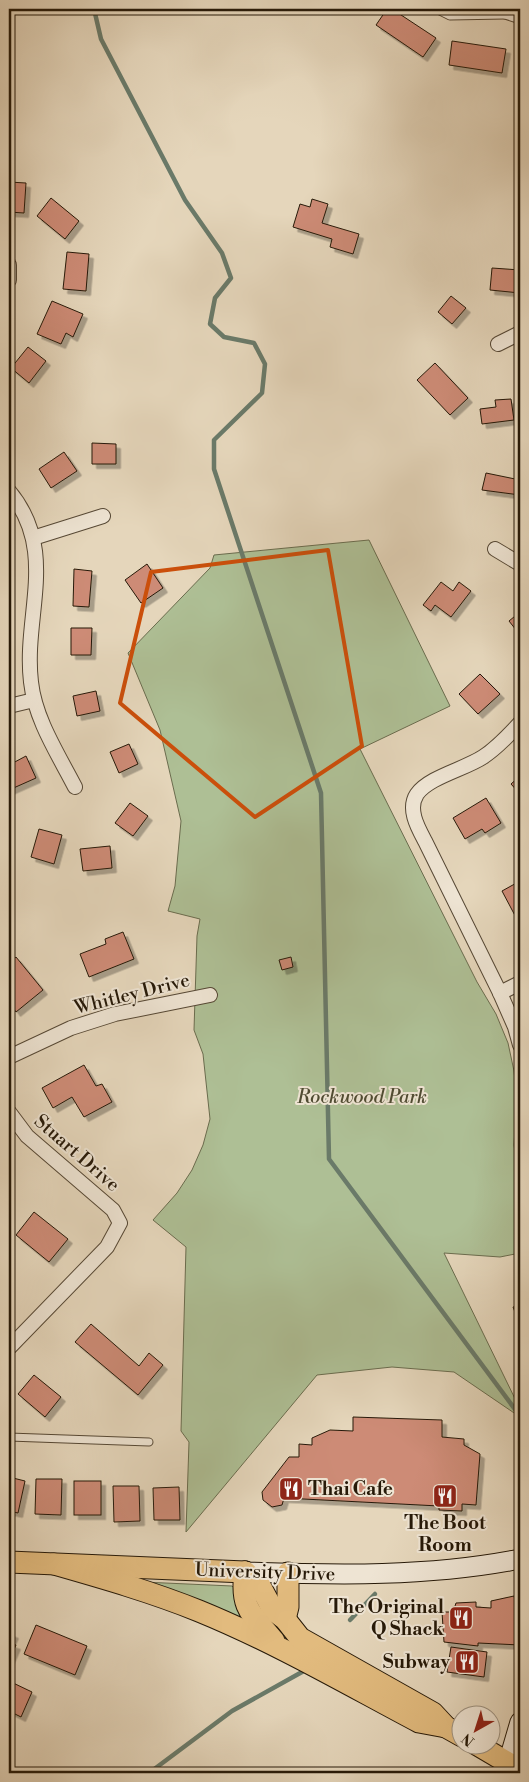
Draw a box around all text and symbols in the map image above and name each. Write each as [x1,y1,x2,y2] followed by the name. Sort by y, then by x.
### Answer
[71,968,192,1020] street label: Whitley Drive
[296,1085,427,1109] park label: Rockwood Park
[29,1109,125,1197] street label: Stuart Drive
[278,1476,304,1502] restaurant icon: Thai Cafe
[308,1477,393,1501] place label: Thai Cafe
[432,1483,458,1509] restaurant icon: The Boot Room
[404,1511,486,1557] place label: The Boot Room
[194,1558,336,1586] street label: University Drive
[329,1595,444,1641] place label: The Original Q Shack
[448,1605,474,1631] restaurant icon: The Original Q Shack
[454,1649,480,1675] restaurant icon: Subway
[383,1650,450,1674] place label: Subway
[452,1704,502,1754] north arrow
[458,1729,478,1750] text: N

